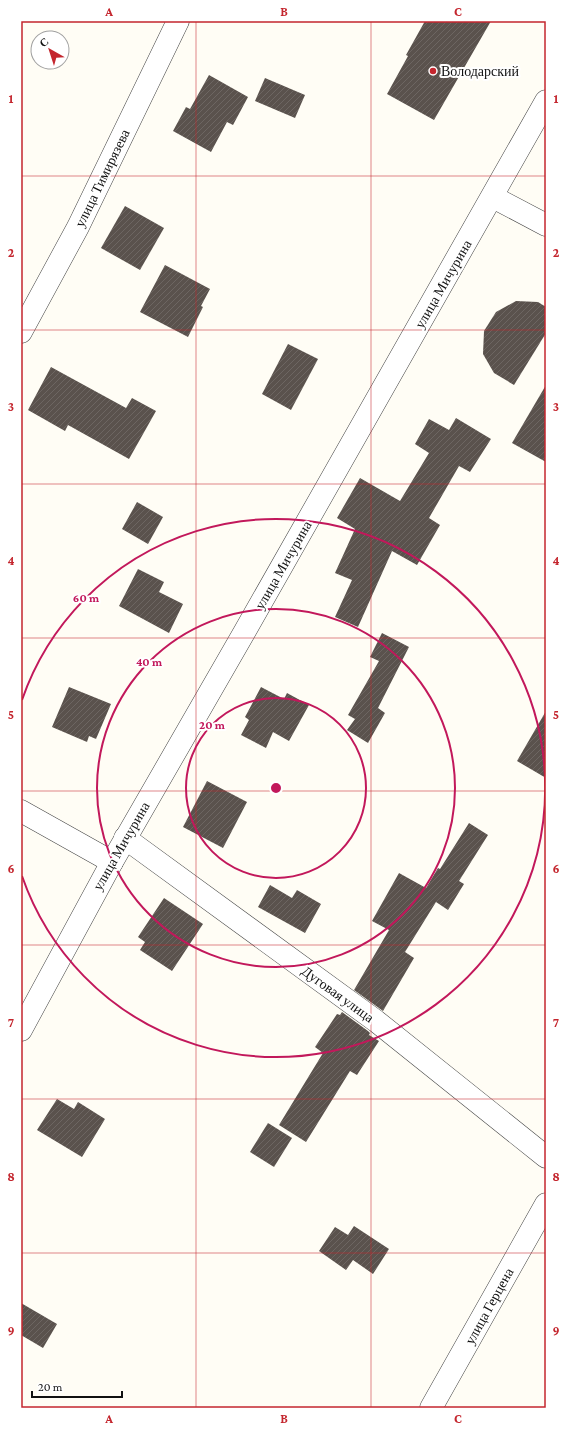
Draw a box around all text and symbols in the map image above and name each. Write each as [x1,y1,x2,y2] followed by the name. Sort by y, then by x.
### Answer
[104,4,113,19] text: A
[280,4,288,19] text: B
[454,4,462,19] text: C
[30,30,70,70] north arrow
[37,35,51,49] text: С
[441,63,520,79] place label: Володарский
[428,66,438,76] marker: Володарский
[9,91,14,106] text: 1
[554,91,559,106] text: 1
[71,126,133,230] street label: улица Тимирязева
[411,236,475,331] street label: улица Мичурина
[8,245,15,260] text: 2
[553,245,560,260] text: 2
[8,399,14,414] text: 3
[553,399,559,414] text: 3
[251,517,315,612] street label: улица Мичурина
[7,553,15,568] text: 4
[552,553,560,568] text: 4
[73,591,100,605] text: 60 m
[136,655,163,669] text: 40 m
[8,707,14,722] text: 5
[553,707,559,722] text: 5
[199,718,226,732] text: 20 m
[269,781,283,795] centre of rings
[89,798,153,893] street label: улица Мичурина
[7,861,15,876] text: 6
[552,861,560,876] text: 6
[299,962,378,1026] street label: Дуговая улица
[8,1015,14,1030] text: 7
[553,1015,559,1030] text: 7
[7,1169,15,1184] text: 8
[552,1169,560,1184] text: 8
[461,1264,517,1347] street label: улица Герцена
[7,1323,15,1338] text: 9
[552,1323,560,1338] text: 9
[32,1373,122,1399] scale bar
[38,1380,63,1394] text: 20 m
[104,1411,113,1426] text: A
[280,1411,288,1426] text: B
[454,1411,462,1426] text: C

